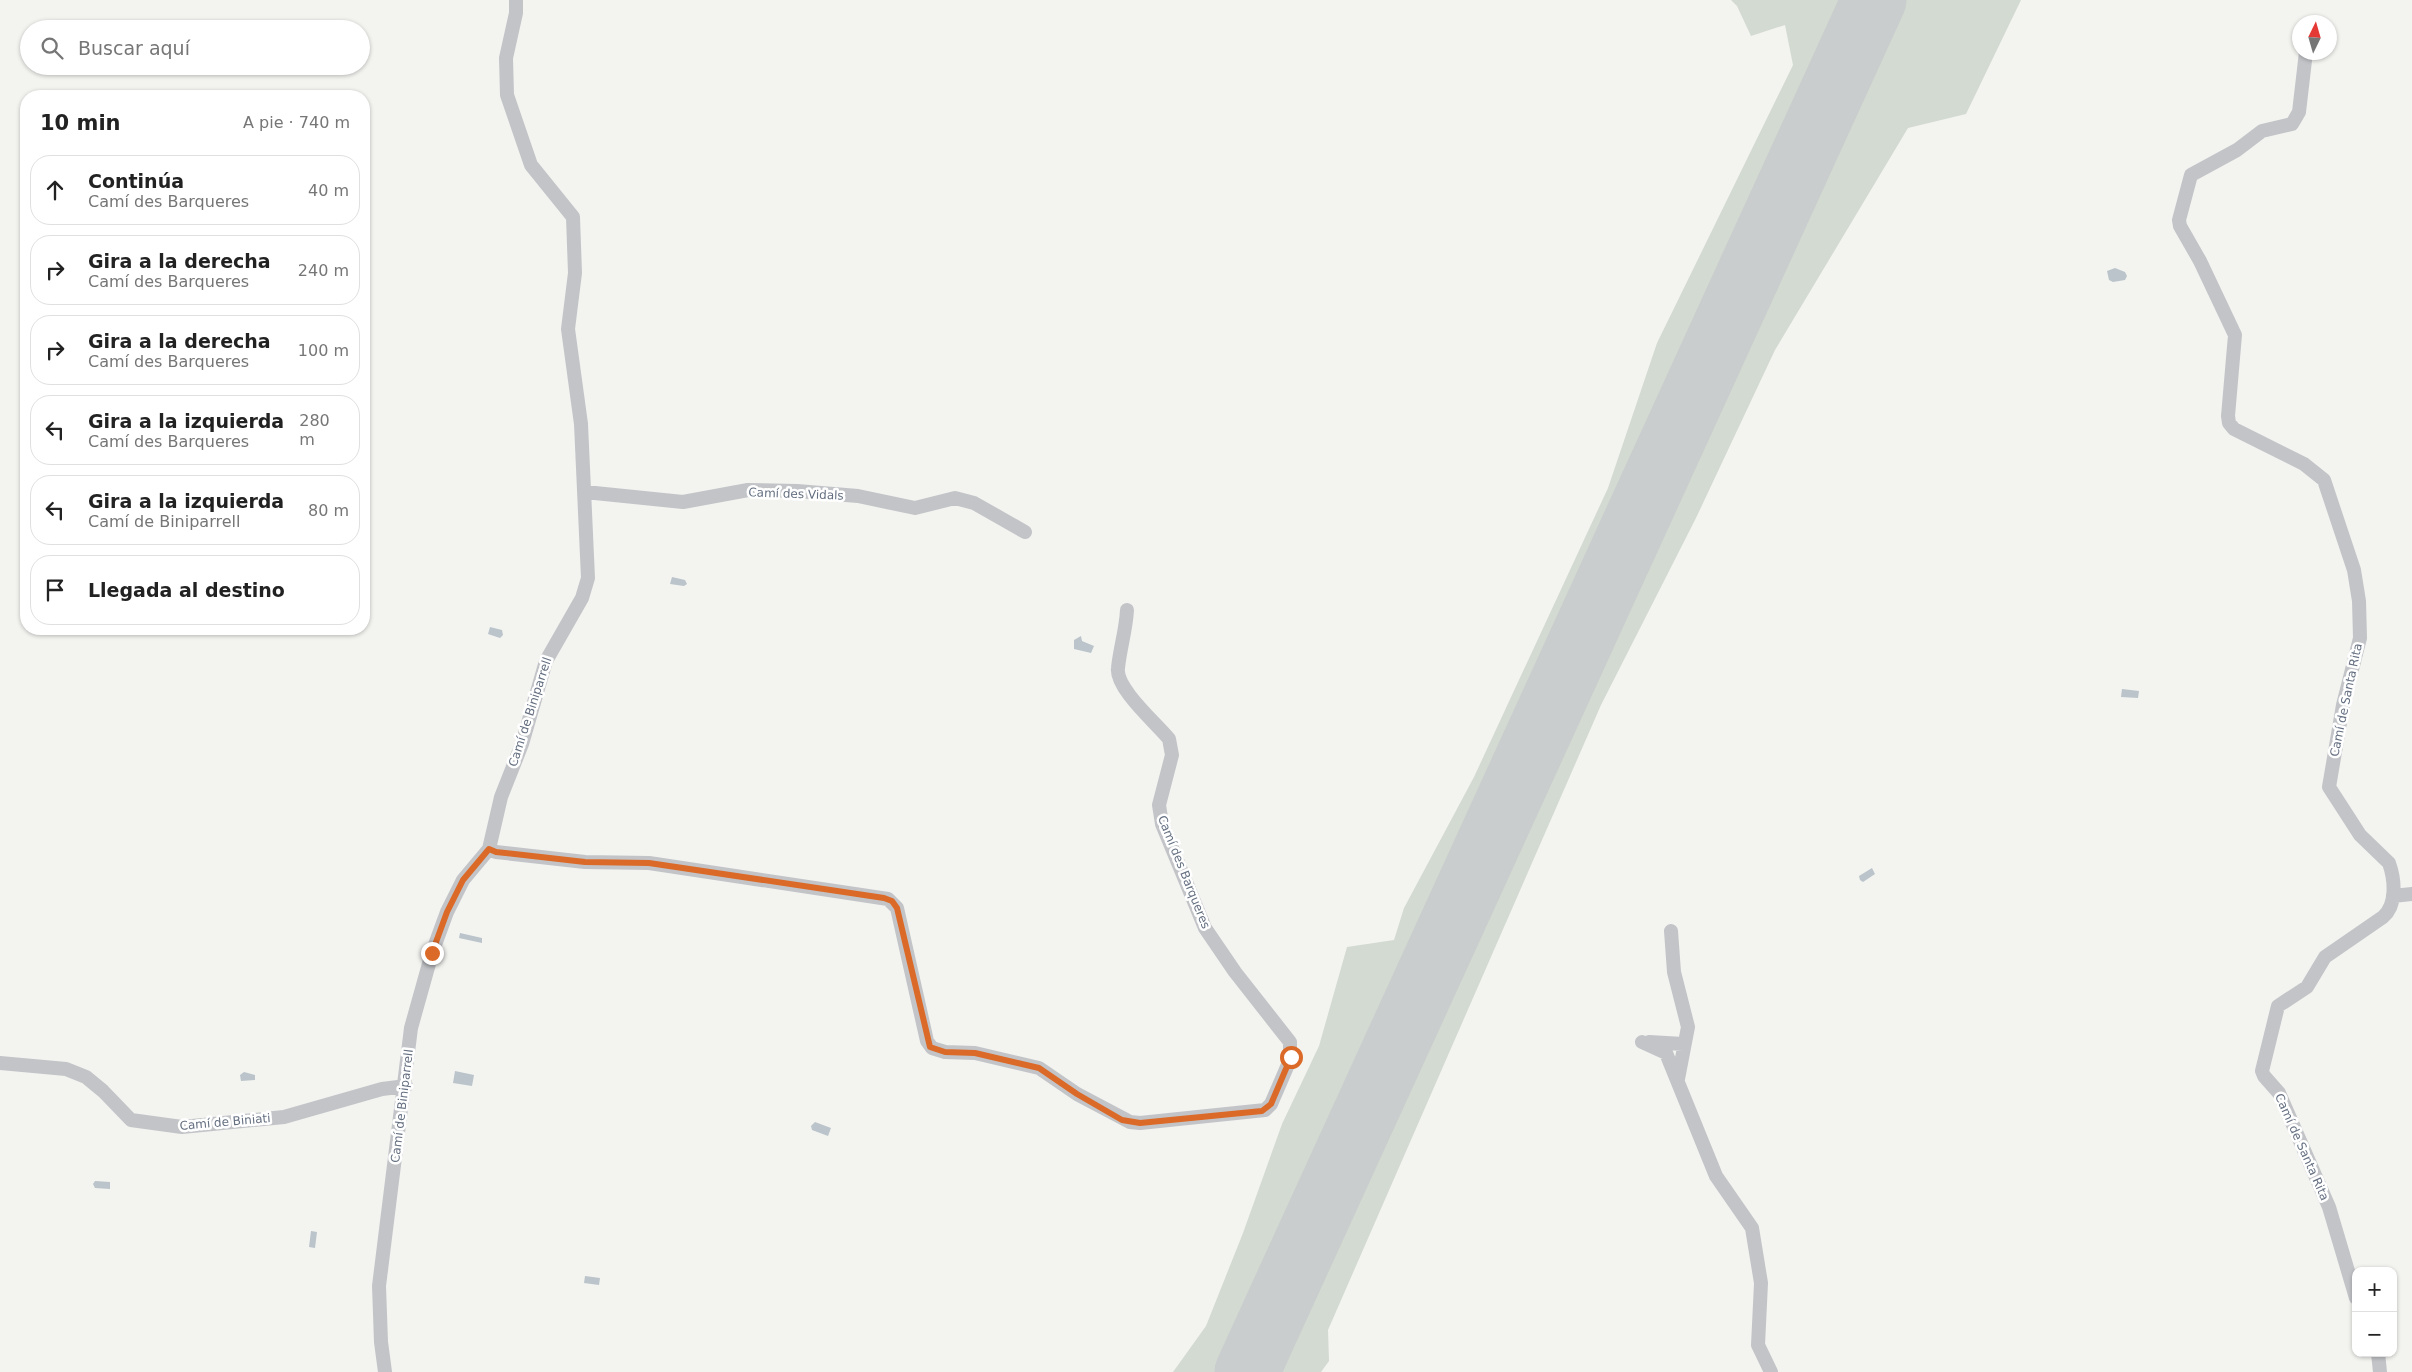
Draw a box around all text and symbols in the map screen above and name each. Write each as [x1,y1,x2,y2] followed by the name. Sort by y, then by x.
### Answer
[2292,15,2337,60] north arrow
[20,20,370,75] search box
[38,34,66,62] icon: search
[78,37,190,59] text: Buscar aquí
[40,111,121,135] text: 10 min
[243,113,350,132] text: A pie · 740 m
[88,170,184,192] text: Continúa
[41,176,69,204] icon: ahead
[308,181,349,200] text: 40 m
[88,192,249,211] text: Camí des Barqueres
[88,250,271,272] text: Gira a la derecha
[41,256,69,284] icon: right
[298,261,349,280] text: 240 m
[88,272,249,291] text: Camí des Barqueres
[88,330,271,352] text: Gira a la derecha
[41,336,69,364] icon: right
[298,341,349,360] text: 100 m
[88,352,249,371] text: Camí des Barqueres
[88,410,284,432] text: Gira a la izquierda
[299,411,330,449] text: 280 m
[41,416,69,444] icon: left
[88,432,249,451] text: Camí des Barqueres
[748,485,844,503] street label: Camí des Vidals
[88,490,284,512] text: Gira a la izquierda
[41,496,69,524] icon: left
[308,501,349,520] text: 80 m
[88,512,240,531] text: Camí de Biniparrell
[41,576,69,604] icon: arrive
[88,579,285,601] text: Llegada al destino
[2327,642,2365,758] street label: Camí de Santa Rita
[506,655,554,769] street label: Camí de Biniparrell
[1155,813,1213,931] street label: Camí des Barqueres
[421,942,444,965] route end
[1280,1046,1303,1069] route start
[388,1048,416,1164] street label: Camí de Biniparrell
[2272,1091,2332,1203] street label: Camí de Santa Rita
[179,1111,271,1133] street label: Camí de Biniati
[2352,1267,2397,1357] map controls
[2352,1267,2397,1312] button: +
[2352,1312,2397,1357] button: −

